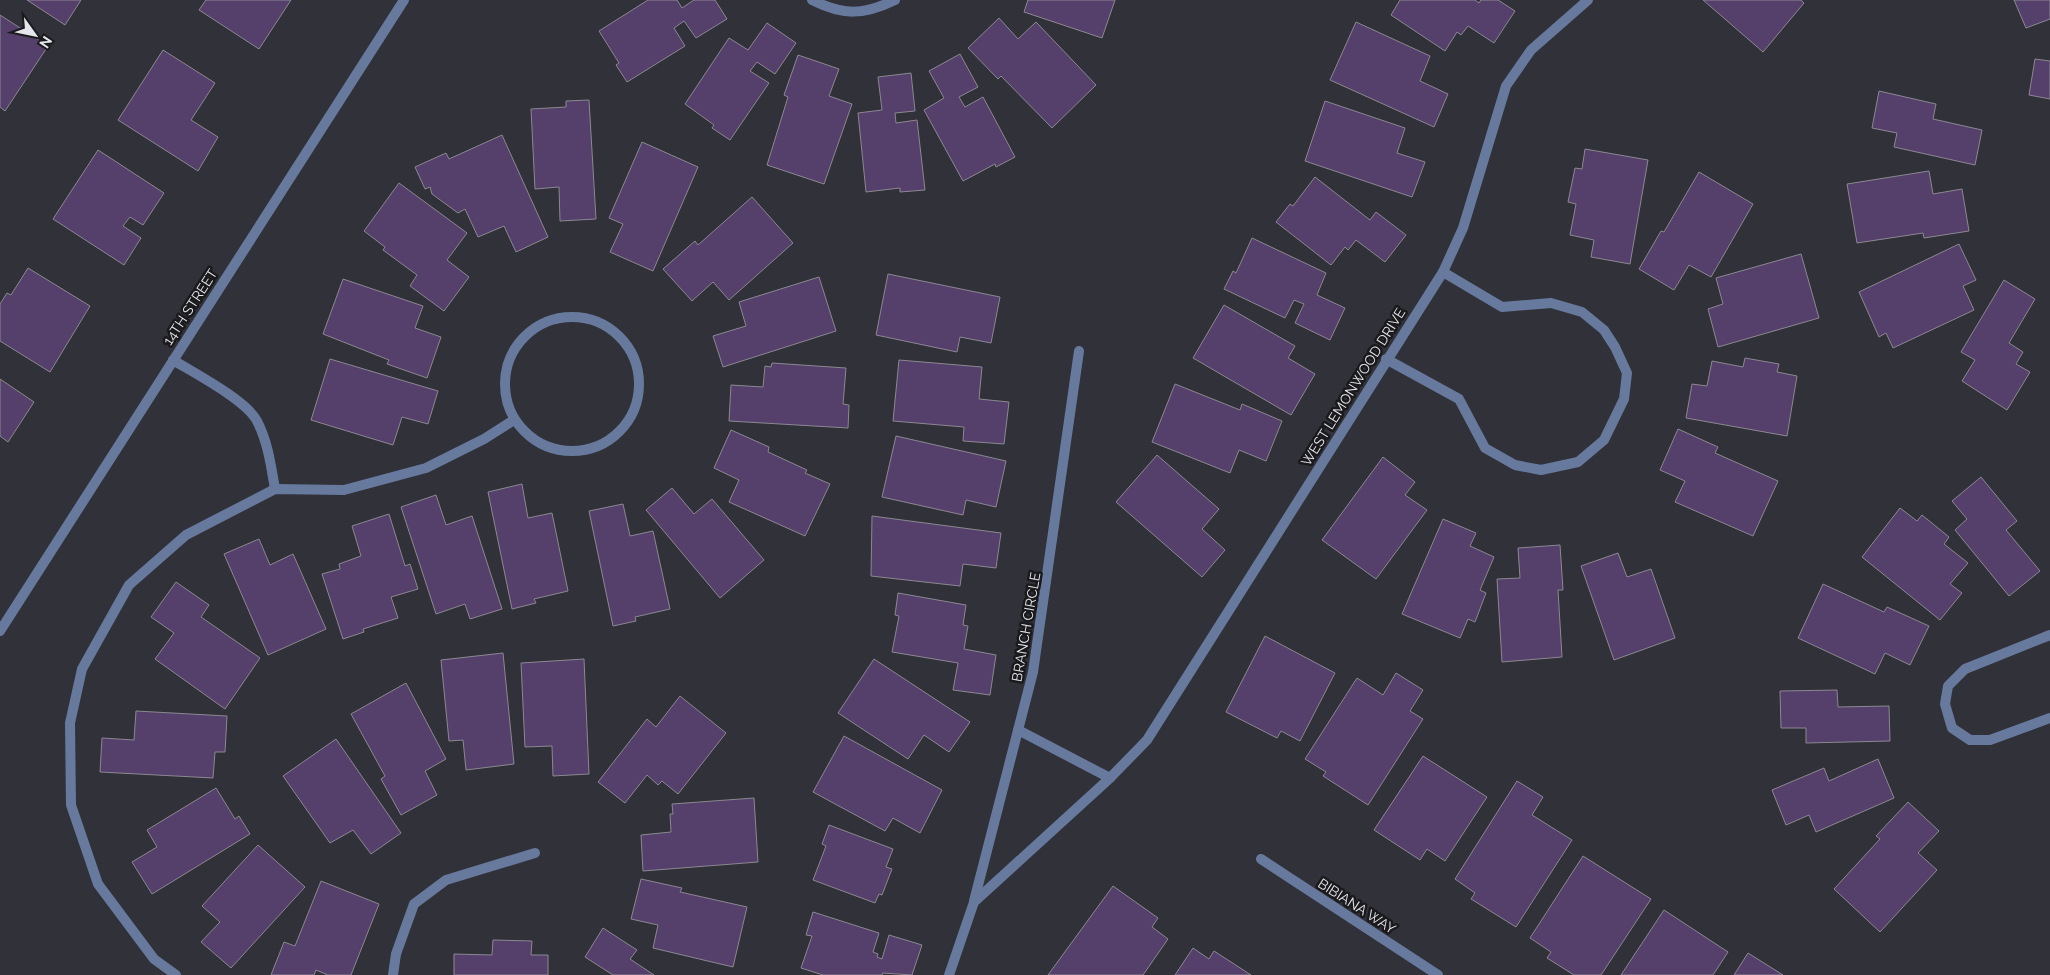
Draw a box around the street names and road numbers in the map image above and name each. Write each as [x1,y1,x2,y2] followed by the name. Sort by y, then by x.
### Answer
[160,266,221,348] street label: 14TH STREET
[1298,305,1408,469] street label: WEST LEMONWOOD DRIVE
[1009,571,1043,683] street label: BRANCH CIRCLE
[1315,875,1399,937] street label: BIBIANA WAY

